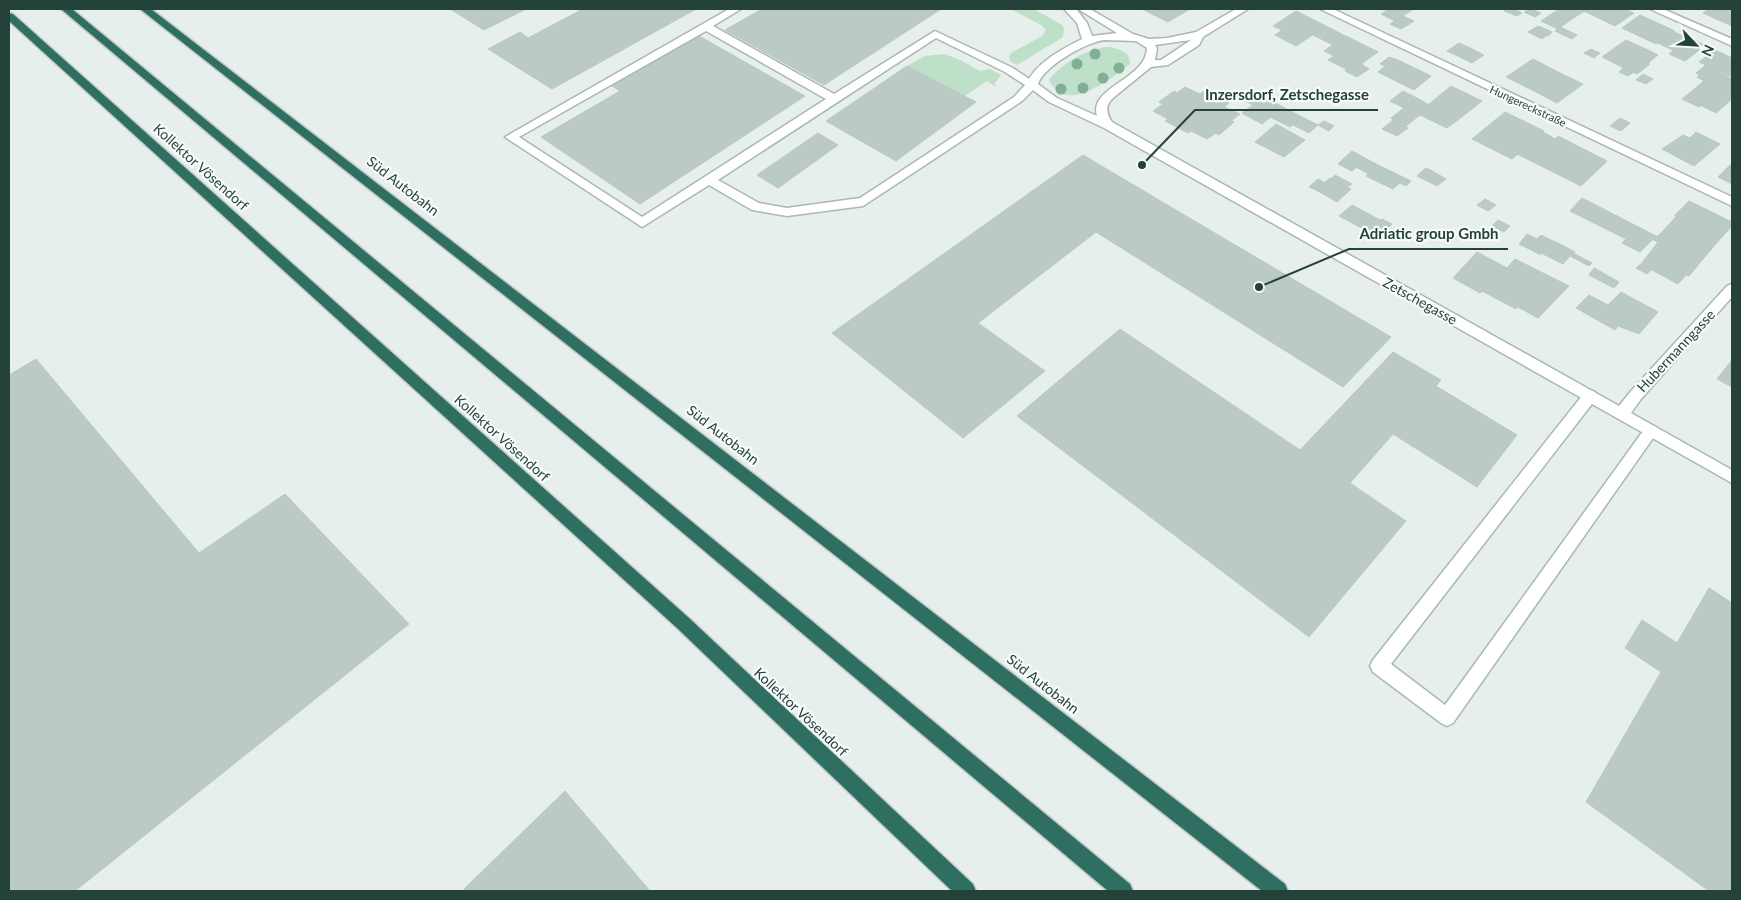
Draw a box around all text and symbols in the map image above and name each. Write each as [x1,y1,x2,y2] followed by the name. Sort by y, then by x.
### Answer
[1671,20,1721,70] north arrow
[1698,42,1718,59] text: N
[1195,80,1378,110] callout: Inzersdorf, Zetschegasse
[1488,82,1569,129] street label: Hungereckstraße
[1205,85,1369,103] text: Inzersdorf, Zetschegasse
[150,119,252,214] street label: Kollektor Vösendorf
[364,152,443,219] street label: Süd Autobahn
[1349,219,1508,249] callout: Adriatic group Gmbh
[1358,224,1499,242] text: Adriatic group Gmbh
[1380,273,1460,328] street label: Zetschegasse
[1633,306,1718,395] street label: Hubermanngasse
[451,390,553,485] street label: Kollektor Vösendorf
[684,401,763,468] street label: Süd Autobahn
[1004,650,1083,717] street label: Süd Autobahn
[751,664,852,760] street label: Kollektor Vösendorf

